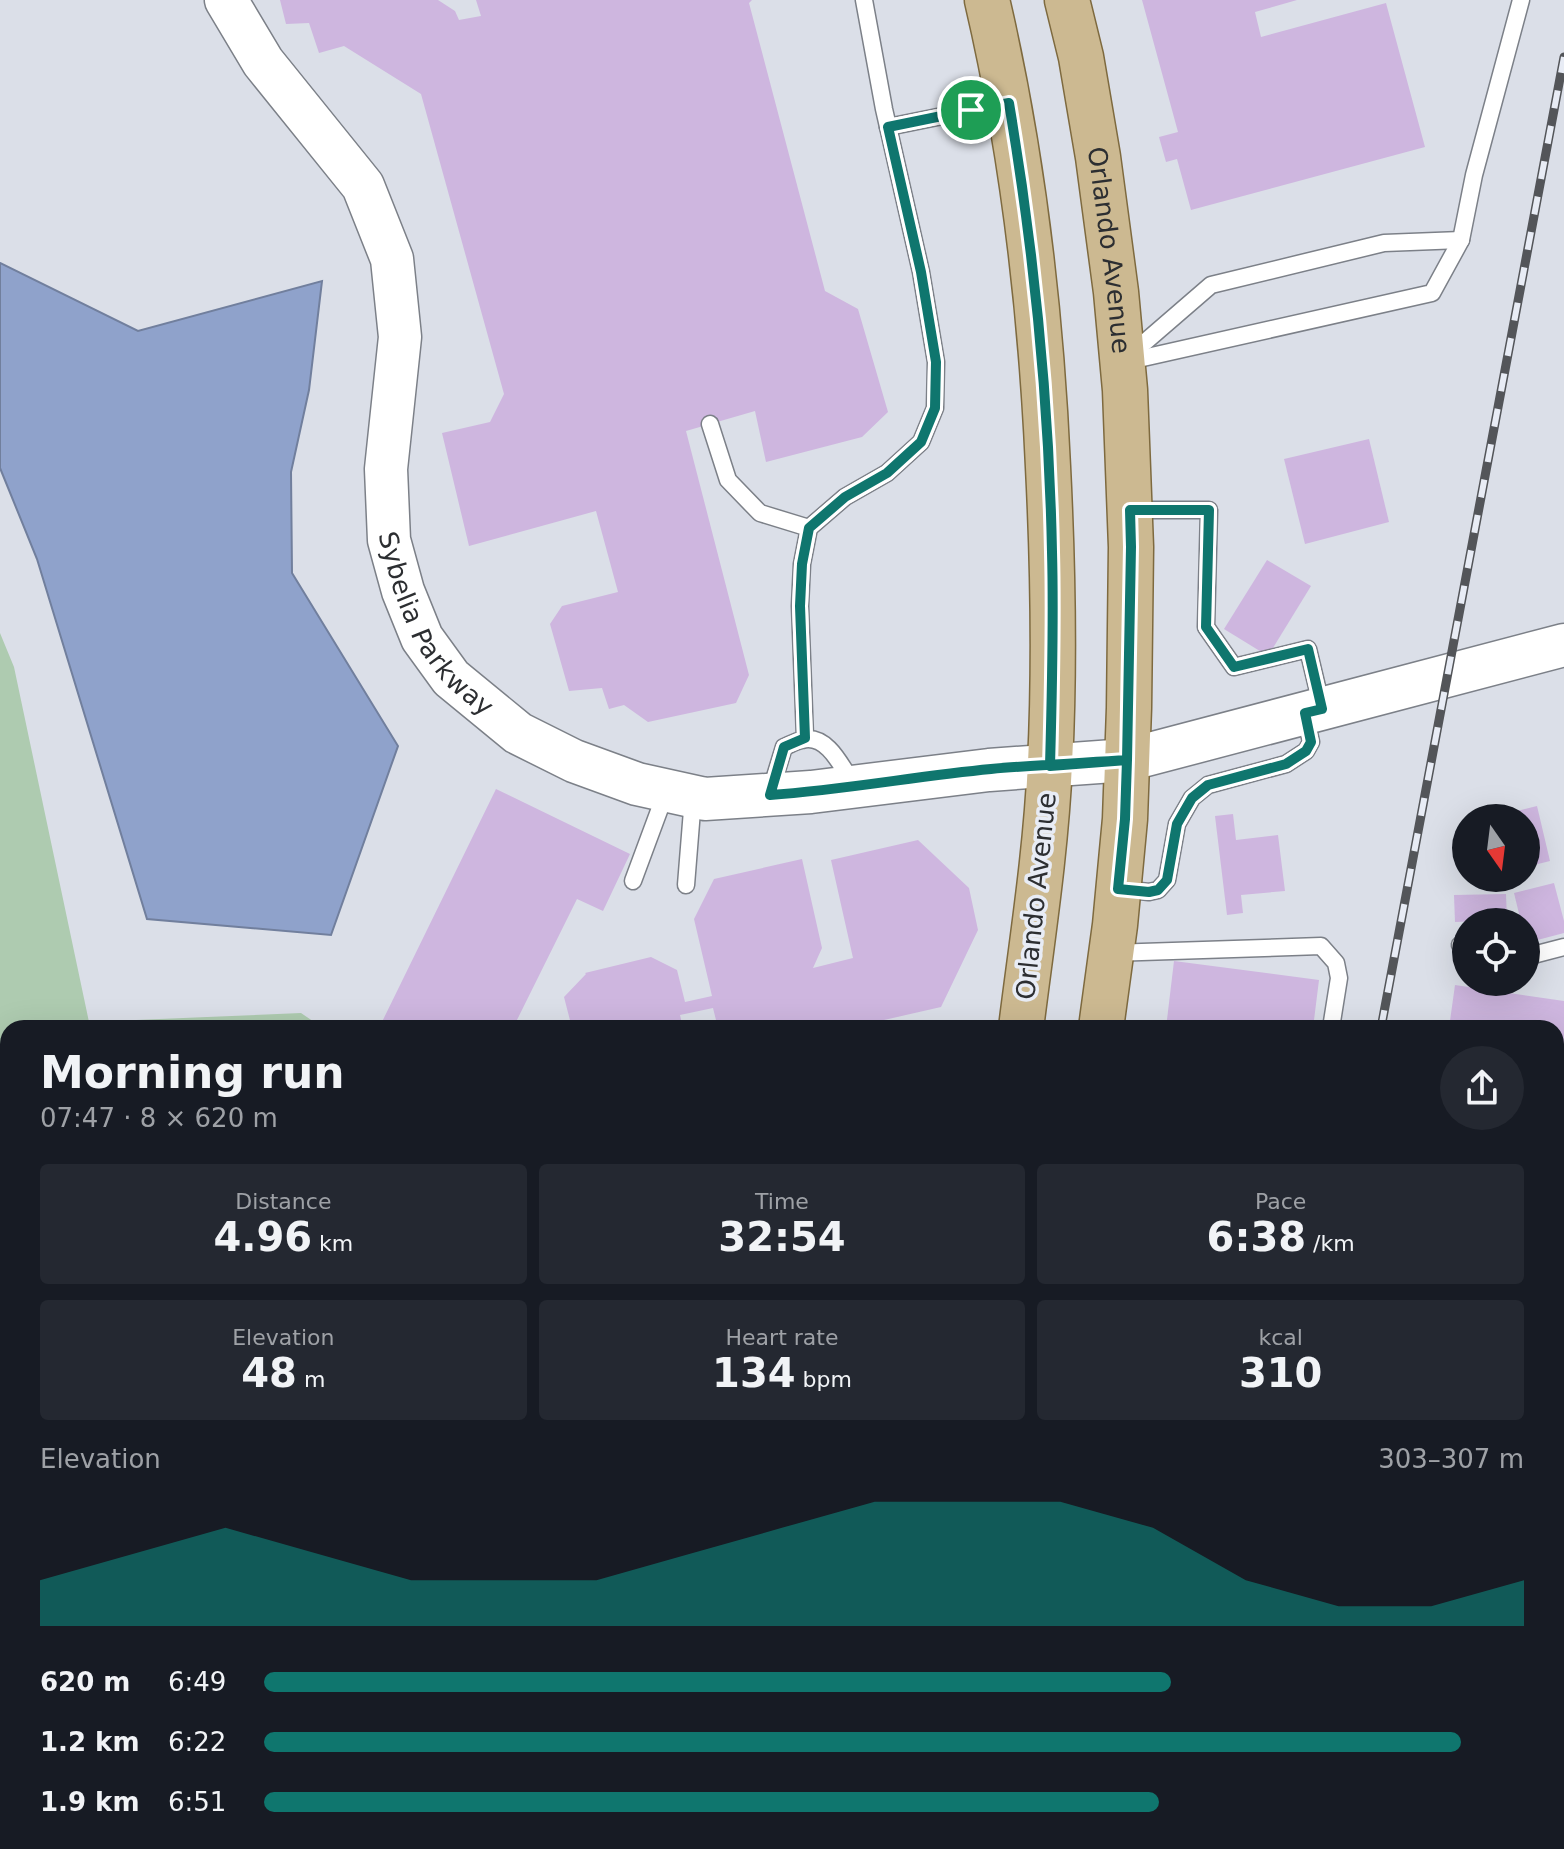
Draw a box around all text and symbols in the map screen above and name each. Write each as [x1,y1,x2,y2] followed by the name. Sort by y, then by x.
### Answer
[937,76,1005,144] pin
[949,88,993,132] icon: arrive
[1082,145,1137,355] street label: Orlando Avenue
[372,528,500,722] street label: Sybelia Parkway
[1010,791,1062,1001] street label: Orlando Avenue
[1452,804,1540,892] north arrow
[1452,804,1540,996] map controls
[1452,908,1540,996] button: locate
[1440,1046,1524,1130] button: share
[40,1047,345,1098] text: Morning run
[40,1103,278,1133] text: 07:47 · 8 × 620 m
[235,1189,331,1214] text: Distance
[755,1189,809,1214] text: Time
[1255,1189,1306,1214] text: Pace
[213,1214,312,1260] text: 4.96
[718,1214,846,1260] text: 32:54
[1207,1214,1306,1260] text: 6:38
[312,1231,353,1256] text: km
[1306,1231,1355,1256] text: /km
[232,1325,334,1350] text: Elevation
[726,1325,838,1350] text: Heart rate
[1258,1325,1303,1350] text: kcal
[241,1350,297,1396] text: 48
[712,1350,796,1396] text: 134
[1239,1350,1322,1396] text: 310
[297,1367,325,1392] text: m
[796,1367,852,1392] text: bpm
[40,1444,161,1474] text: Elevation
[1378,1444,1524,1474] text: 303–307 m
[40,1667,130,1697] text: 620 m
[168,1667,226,1697] text: 6:49
[40,1727,140,1757] text: 1.2 km
[168,1727,226,1757] text: 6:22
[40,1787,140,1817] text: 1.9 km
[168,1787,226,1817] text: 6:51

